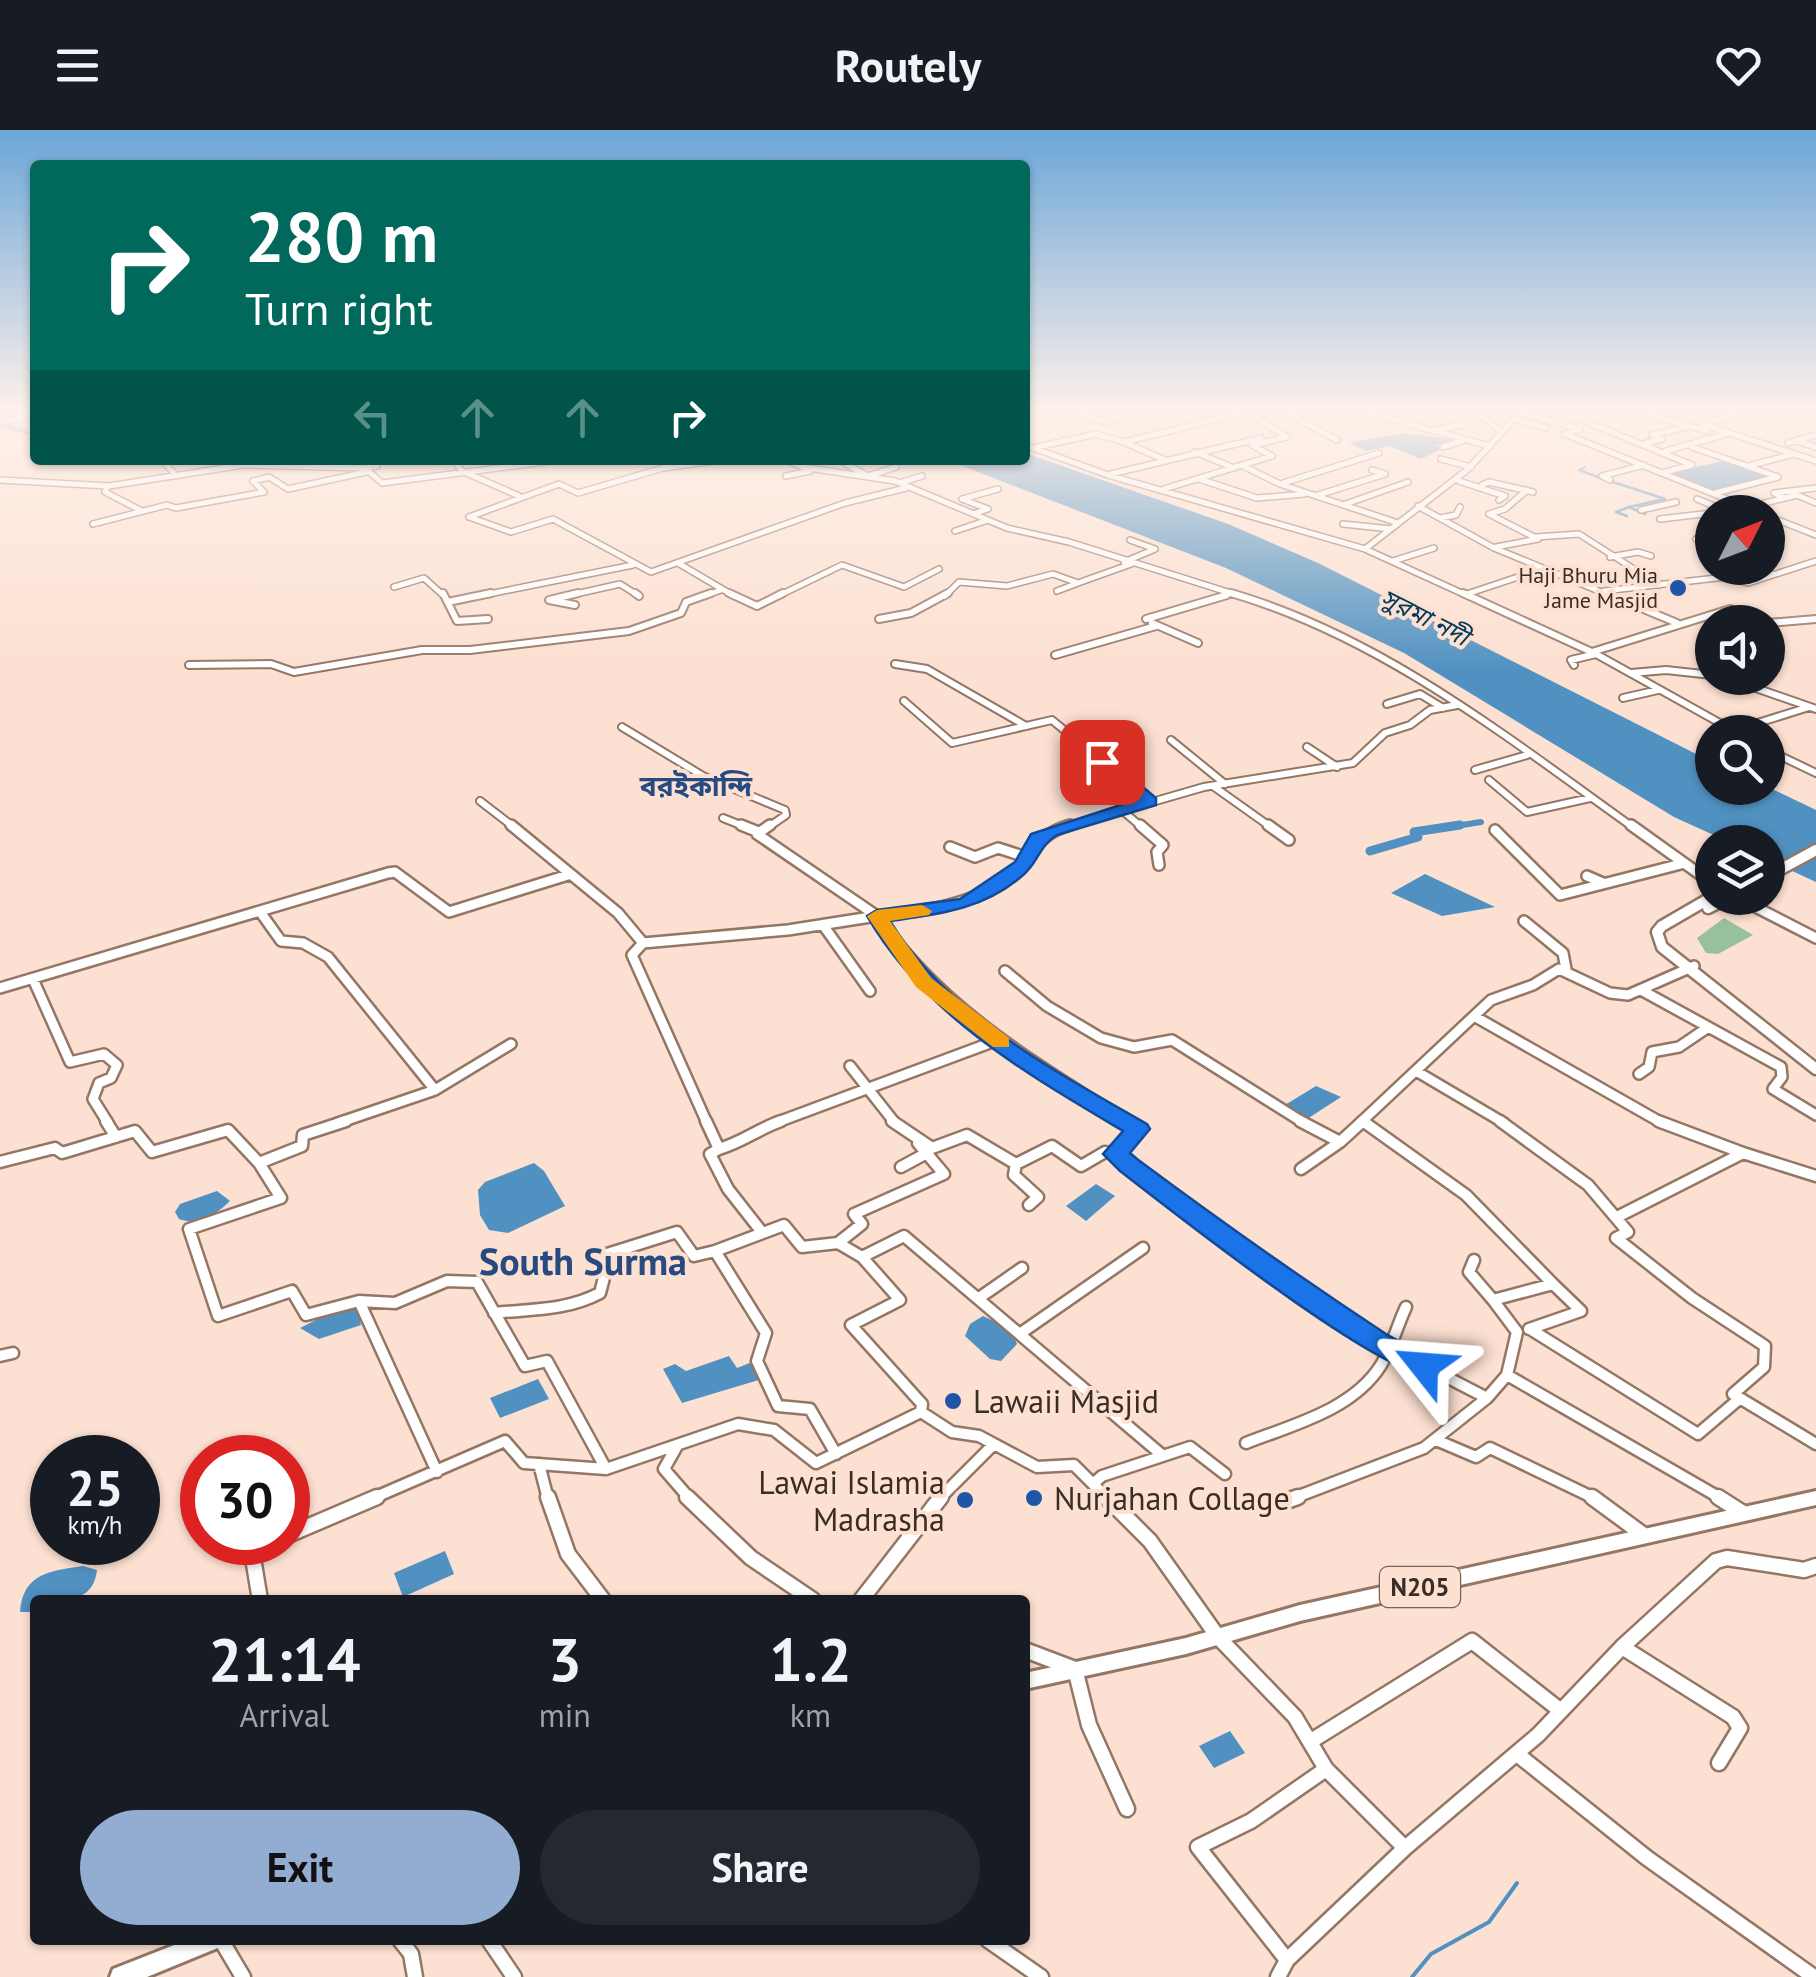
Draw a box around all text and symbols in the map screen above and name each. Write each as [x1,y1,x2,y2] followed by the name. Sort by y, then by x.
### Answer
[835,36,981,94] text: Routely
[50,38,105,93] icon: menu
[1711,38,1766,93] icon: heart
[245,191,438,281] text: 280 m
[80,200,210,330] icon: right
[245,279,433,337] text: Turn right
[345,390,400,445] icon: left
[450,390,505,445] icon: ahead
[555,390,610,445] icon: ahead
[660,390,715,445] icon: right
[1695,495,1785,585] north arrow
[1695,495,1785,915] map controls
[1518,561,1658,614] place label: Haji Bhuru Mia Jame Masjid
[1667,577,1689,599] marker: Haji Bhuru Mia Jame Masjid
[1376,581,1478,655] water label: সুরমা নদী
[1695,605,1785,695] button: sound
[1695,715,1785,805] button: search
[1060,720,1145,805] pin
[1075,735,1130,790] icon: arrive
[639,767,753,804] district label: বরইকান্দি
[1695,825,1785,915] button: layers
[479,1236,687,1285] district label: South Surma
[1372,1314,1476,1418] position arrow
[973,1380,1159,1422] place label: Lawaii Masjid
[942,1390,964,1412] marker: Lawaii Masjid
[180,1435,310,1565] speed limit sign: 30
[67,1455,123,1520] text: 25
[758,1461,945,1540] place label: Lawai Islamia Madrasha
[1054,1477,1290,1519] place label: Nurjahan Collage
[1023,1487,1045,1509] marker: Nurjahan Collage
[954,1489,976,1511] marker: Lawai Islamia Madrasha
[68,1509,122,1541] text: km/h
[1380,1567,1460,1607] road number: N205
[208,1620,360,1698] text: 21:14
[548,1620,582,1698] text: 3
[769,1620,852,1698] text: 1.2
[239,1694,329,1736] text: Arrival
[539,1694,591,1736] text: min
[790,1694,831,1736] text: km
[80,1810,520,1925] button: Exit
[540,1810,980,1925] button: Share

